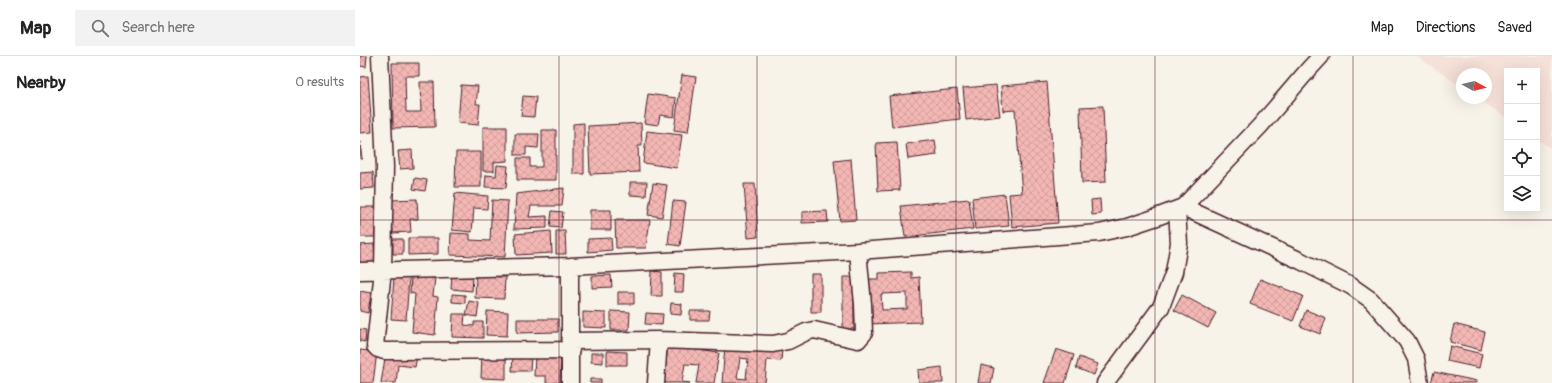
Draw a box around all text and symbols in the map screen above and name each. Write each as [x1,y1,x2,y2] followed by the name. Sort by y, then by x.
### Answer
[75,10,355,46] search box
[20,16,51,40] text: Map
[89,17,111,39] icon: search
[121,18,195,37] text: Search here
[1371,19,1394,36] text: Map
[1416,19,1475,36] text: Directions
[1497,19,1532,36] text: Saved
[1456,68,1492,104] north arrow
[1504,68,1540,212] map controls
[1504,68,1540,104] button: +
[16,72,65,93] text: Nearby
[295,74,344,90] text: 0 results
[1504,104,1540,140] button: −
[1504,140,1540,176] button: locate
[1504,176,1540,212] button: layers

